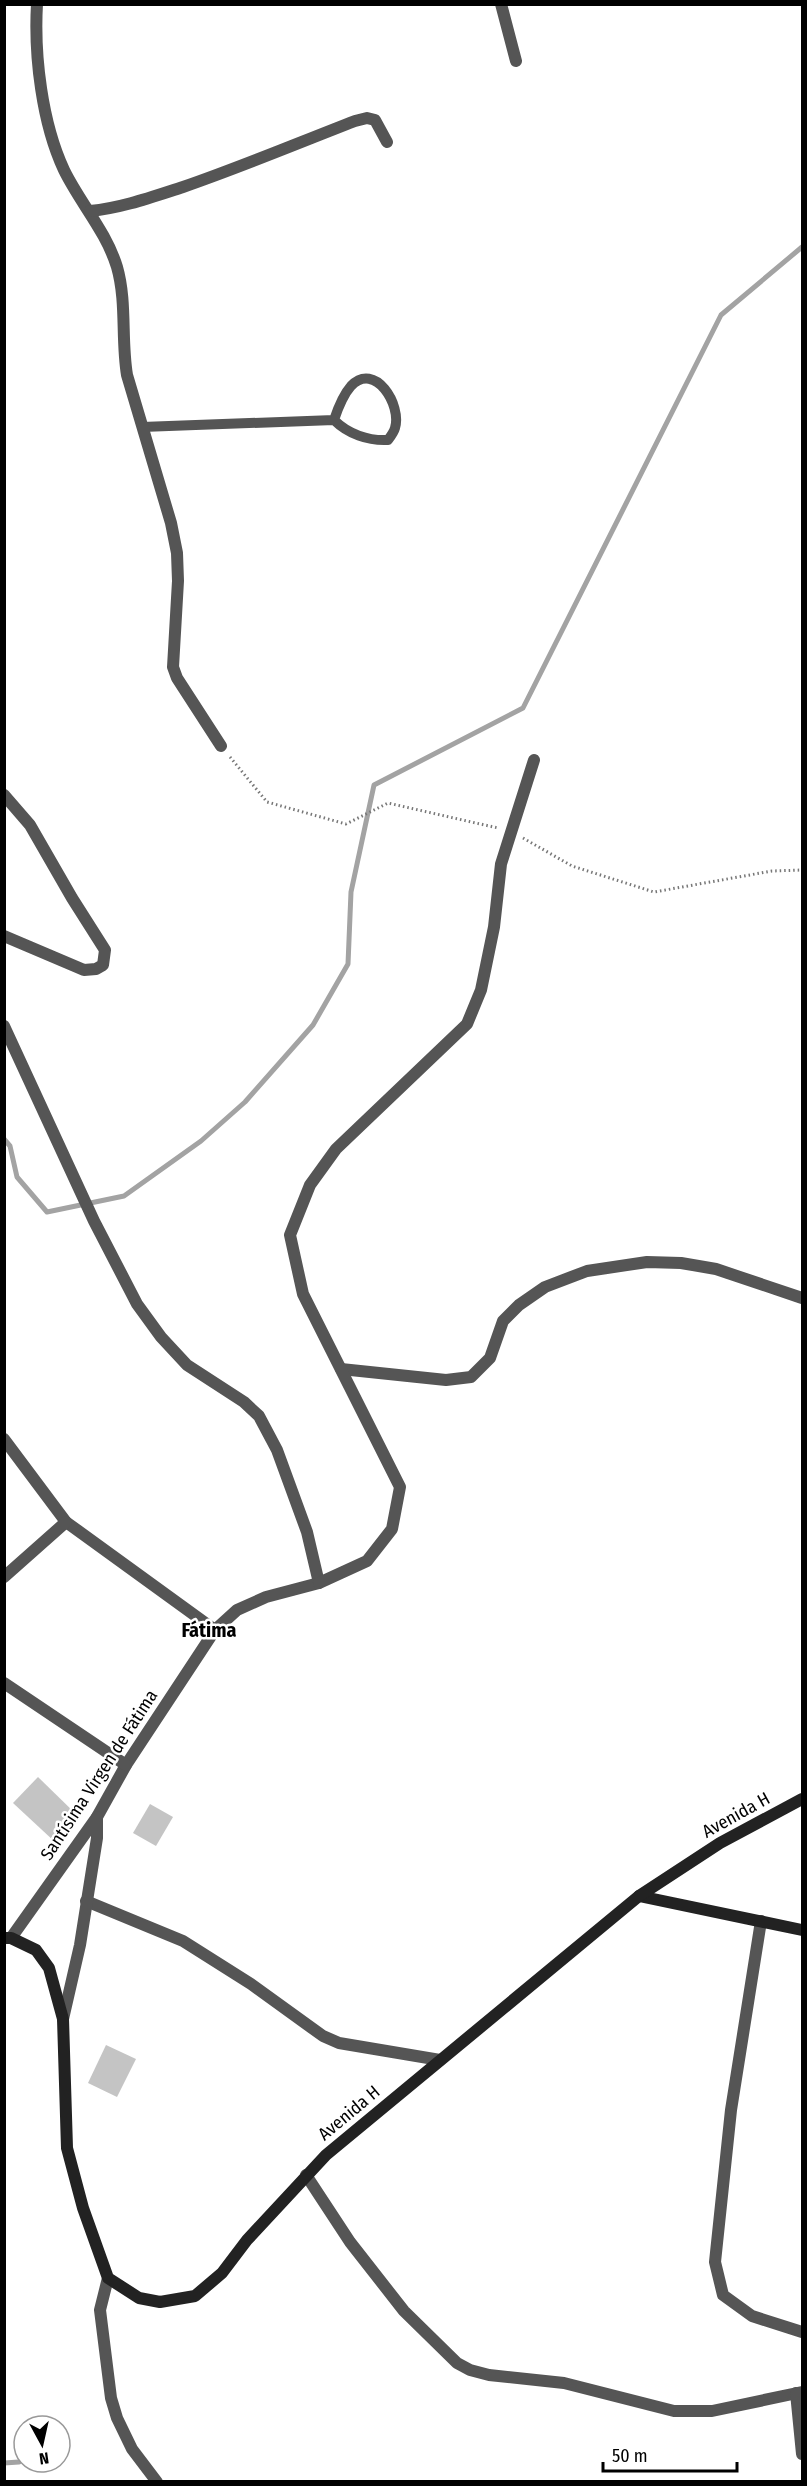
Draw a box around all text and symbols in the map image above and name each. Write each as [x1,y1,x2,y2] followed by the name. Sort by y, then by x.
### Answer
[182,1618,237,1642] district label: Fátima
[36,1686,162,1864] street label: Santísima Virgen de Fátima
[698,1787,774,1843] street label: Avenida H
[314,2081,384,2145] street label: Avenida H
[12,2414,72,2474] north arrow
[603,2435,736,2473] scale bar
[612,2445,648,2467] text: 50 m
[38,2448,50,2468] text: N

